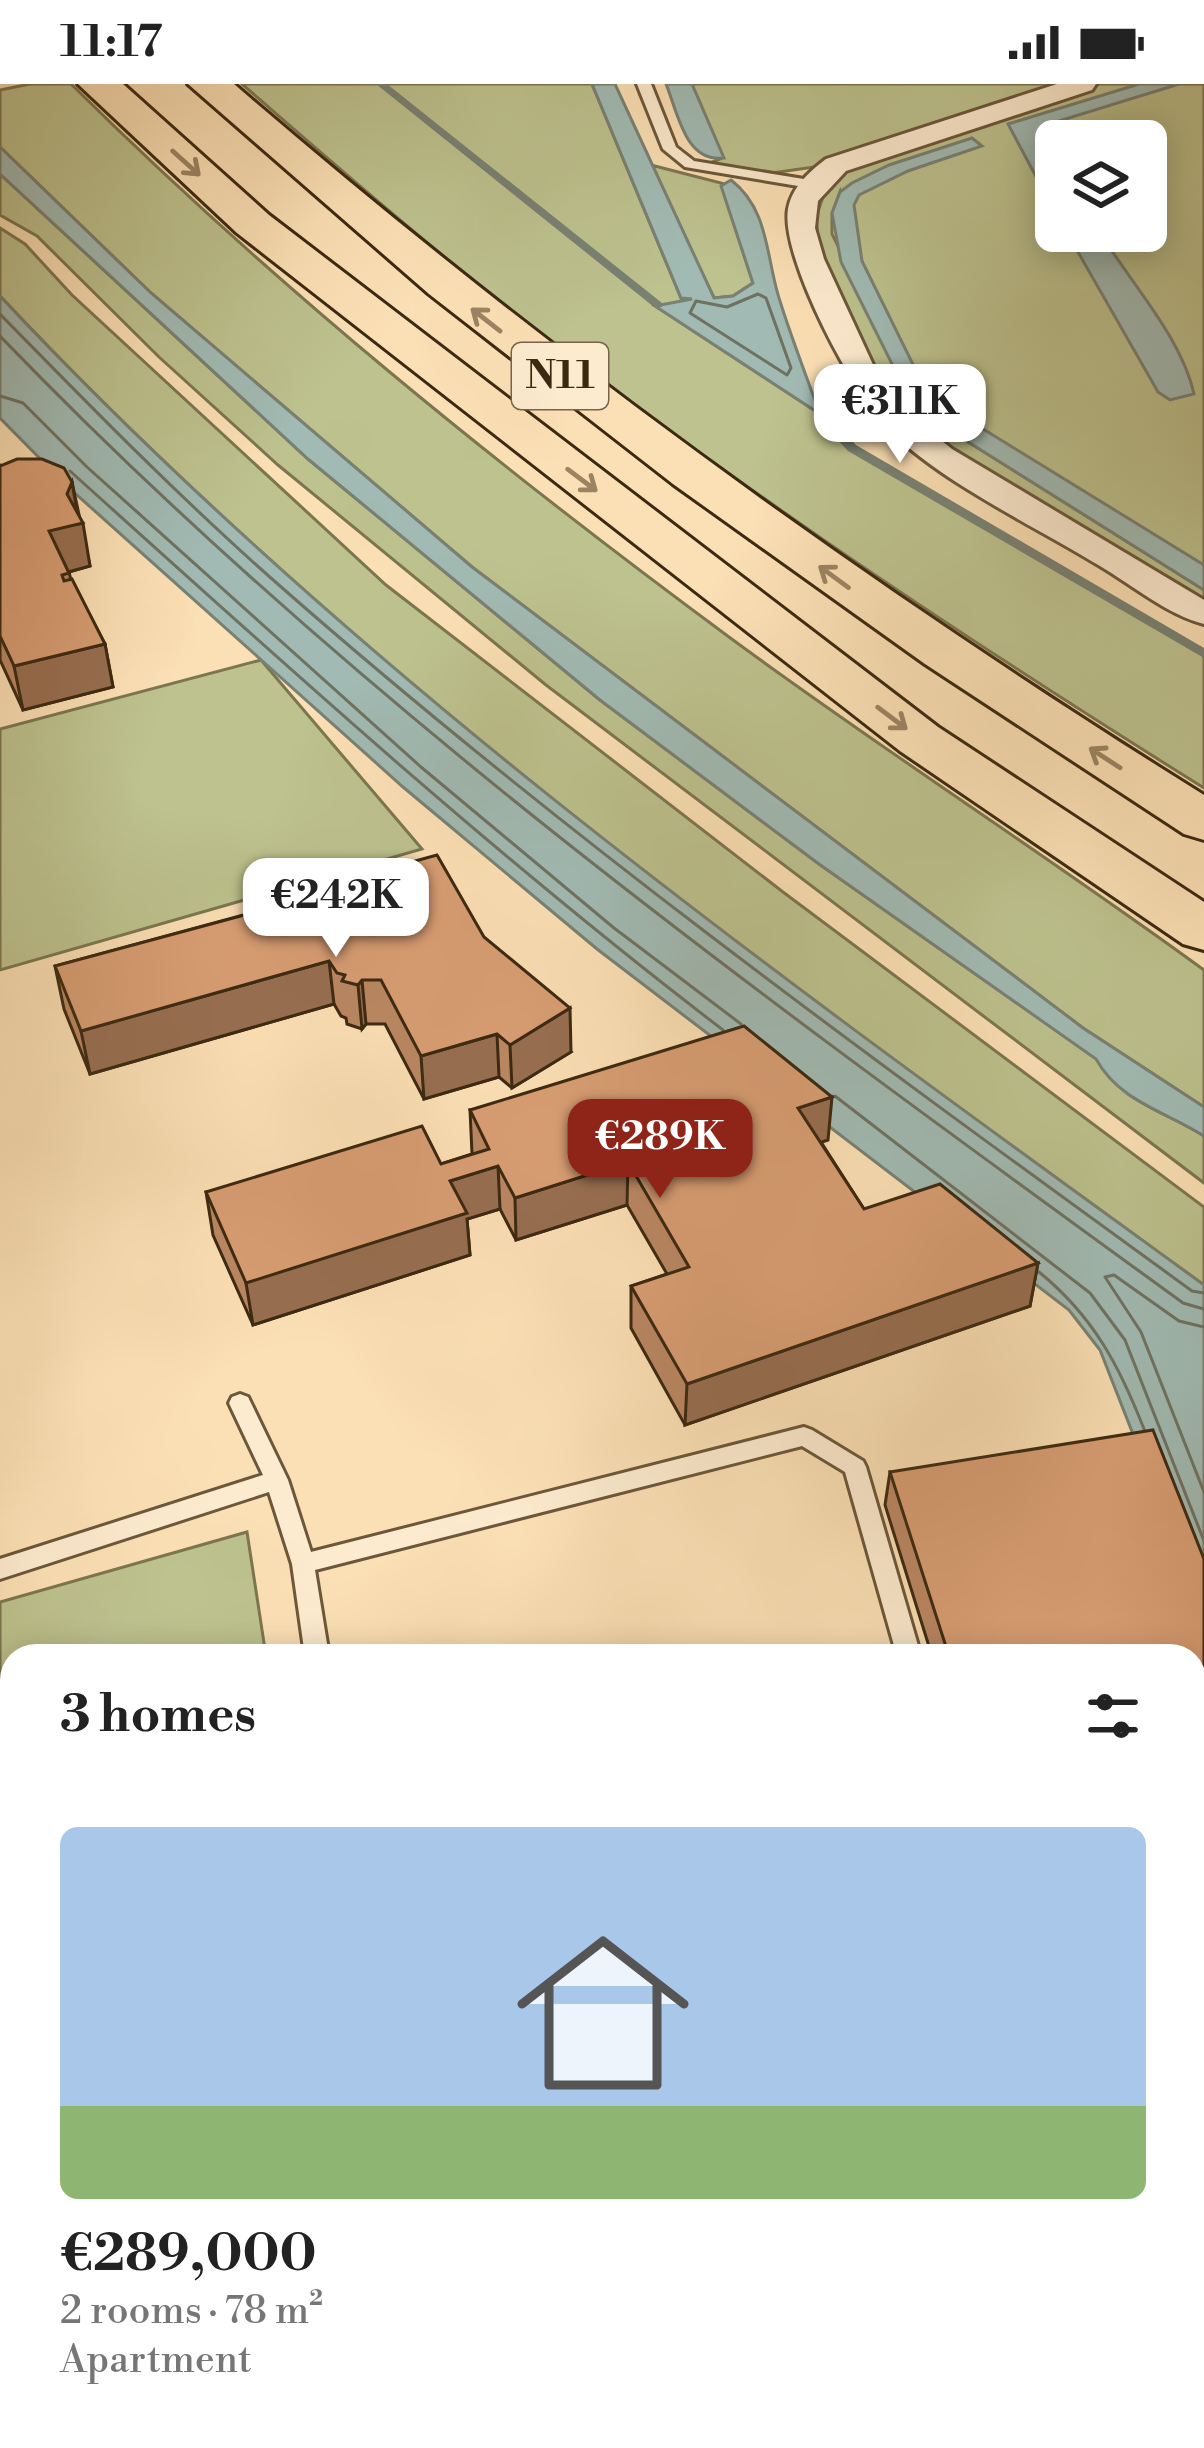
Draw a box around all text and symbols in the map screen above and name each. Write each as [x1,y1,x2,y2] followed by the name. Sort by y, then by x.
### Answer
[60,14,163,71] text: 11:17
[1035,120,1167,252] map controls
[1035,120,1167,252] button: layers
[170,149,200,176] one-way arrow
[471,307,503,334] one-way arrow
[512,343,608,409] road number: N11
[816,364,984,466] pin: €311K
[841,378,959,427] text: €311K
[566,467,598,493] one-way arrow
[818,565,851,590] one-way arrow
[875,704,907,730] one-way arrow
[1089,746,1123,771] one-way arrow
[252,858,420,960] pin: €242K
[270,872,402,921] text: €242K
[576,1099,744,1201] pin: €289K
[595,1113,725,1162] text: €289K
[1080,1683,1146,1749] icon: filters
[60,1684,256,1748] text: 3 homes
[495,1905,711,2121] icon: home
[60,2223,317,2287] text: €289,000
[60,2287,323,2336] text: 2 rooms · 78 m²
[60,2336,252,2385] text: Apartment

